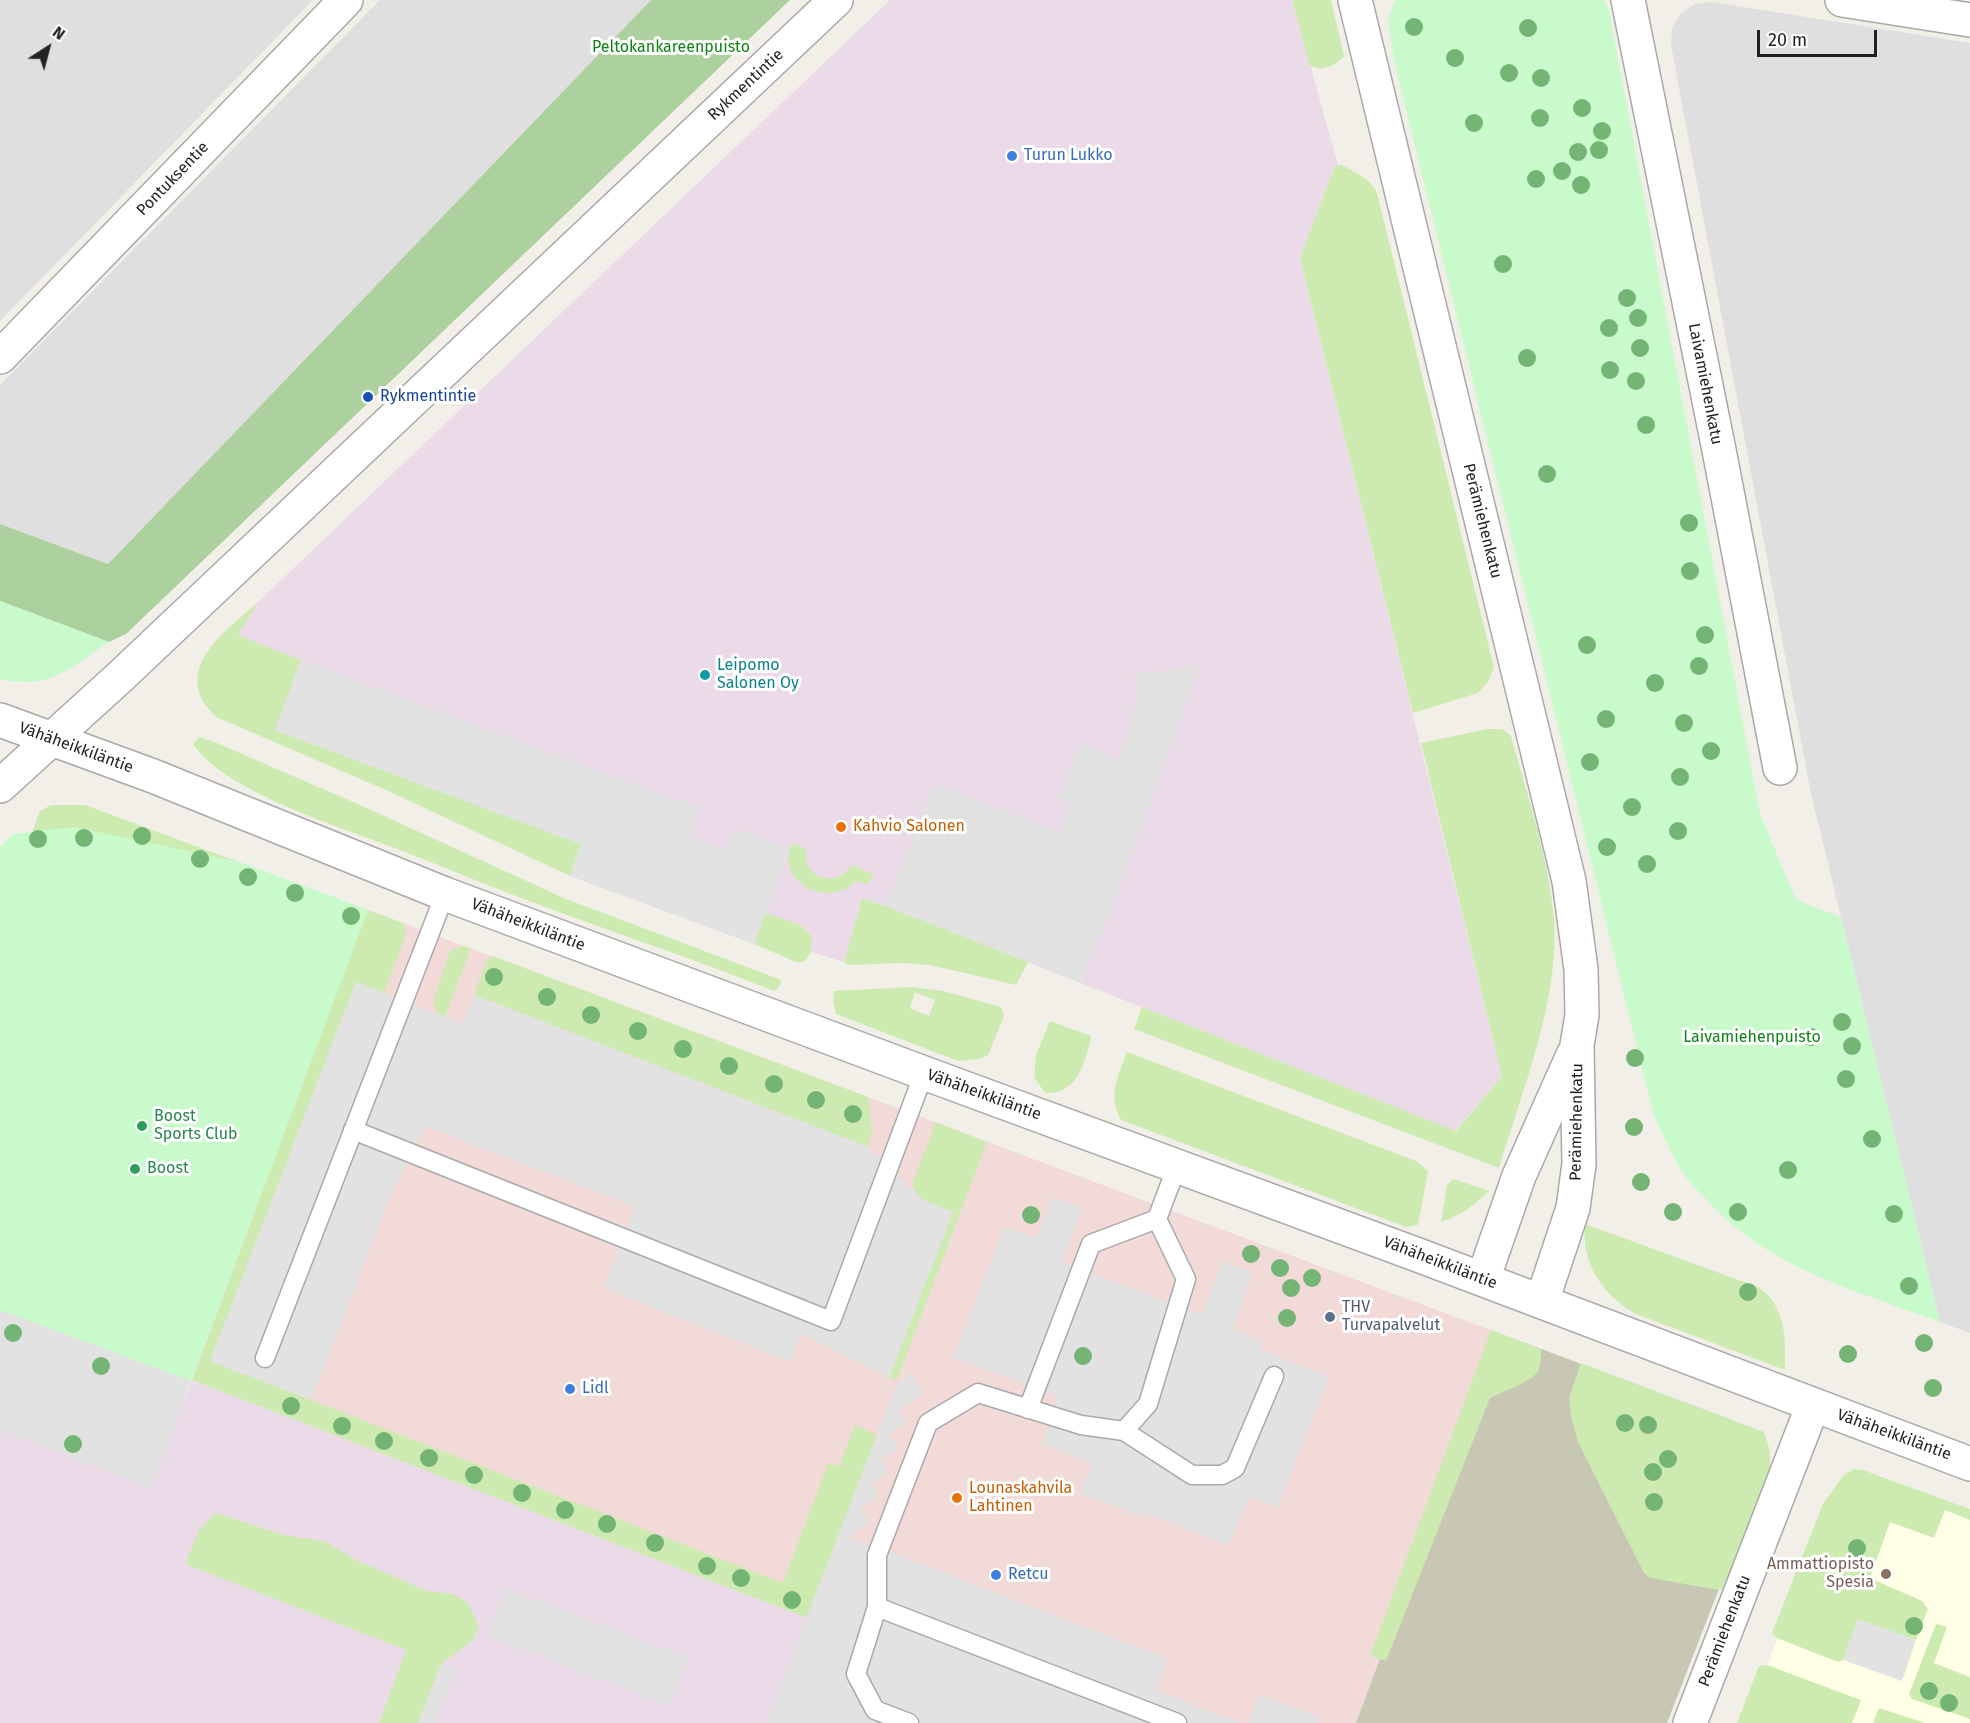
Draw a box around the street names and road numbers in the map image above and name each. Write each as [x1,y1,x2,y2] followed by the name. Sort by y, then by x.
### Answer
[704,45,788,125] street label: Rykmentintie
[133,138,213,220] street label: Pontuksentie
[1684,322,1726,446] street label: Laivamiehenkatu
[1458,461,1506,581] street label: Perämiehenkatu
[16,718,136,778] street label: Vähäheikkiläntie
[468,894,588,956] street label: Vähäheikkiläntie
[1566,1063,1588,1181] street label: Perämiehenkatu
[924,1065,1044,1125] street label: Vähäheikkiläntie
[1380,1232,1500,1294] street label: Vähäheikkiläntie
[1834,1405,1954,1465] street label: Vähäheikkiläntie
[1695,1572,1755,1690] street label: Perämiehenkatu

